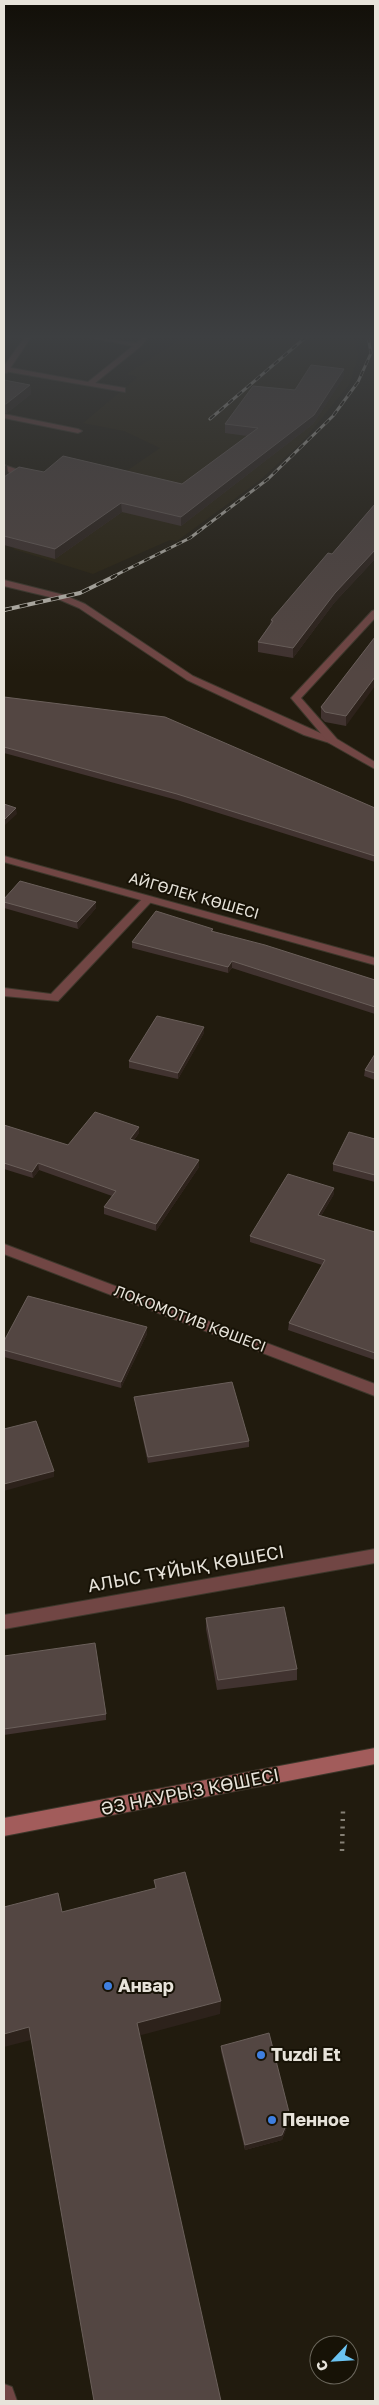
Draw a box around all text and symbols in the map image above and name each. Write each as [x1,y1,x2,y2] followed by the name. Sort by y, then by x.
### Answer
[127,868,261,922] street label: АЙГӨЛЕК КӨШЕСІ
[112,1281,269,1355] street label: ЛОКОМОТИВ КӨШЕСІ
[86,1540,286,1596] street label: АЛЫС ТҰЙЫҚ КӨШЕСІ
[99,1763,281,1819] street label: ӘЗ НАУРЫЗ КӨШЕСІ
[118,1974,174,1996] place label: Анвар
[102,1980,114,1992] marker: Анвар
[271,2043,341,2065] place label: Tuzdi Et
[255,2049,267,2061] marker: Tuzdi Et
[282,2108,350,2130] place label: Пенное
[266,2114,278,2126] marker: Пенное
[309,2335,359,2385] north arrow
[312,2358,332,2374] text: С

